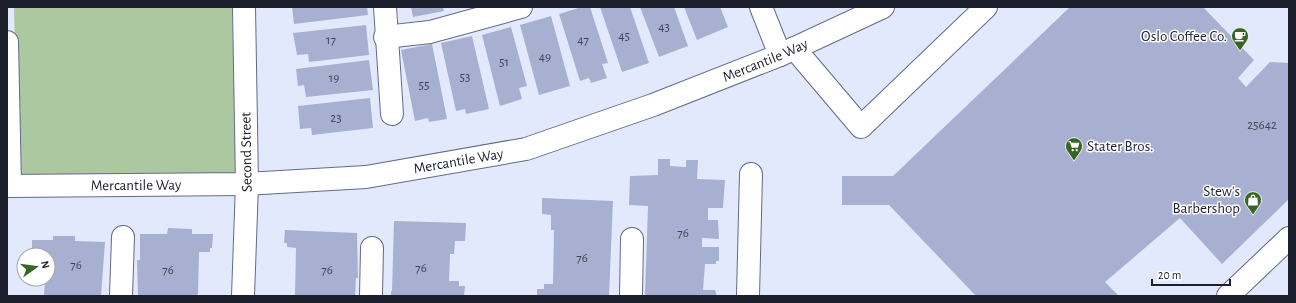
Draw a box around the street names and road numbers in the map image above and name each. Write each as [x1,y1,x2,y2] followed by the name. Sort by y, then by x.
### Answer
[721,36,811,85] street label: Mercantile Way
[238,112,255,192] street label: Second Street
[412,146,505,177] street label: Mercantile Way
[91,178,182,193] street label: Mercantile Way

